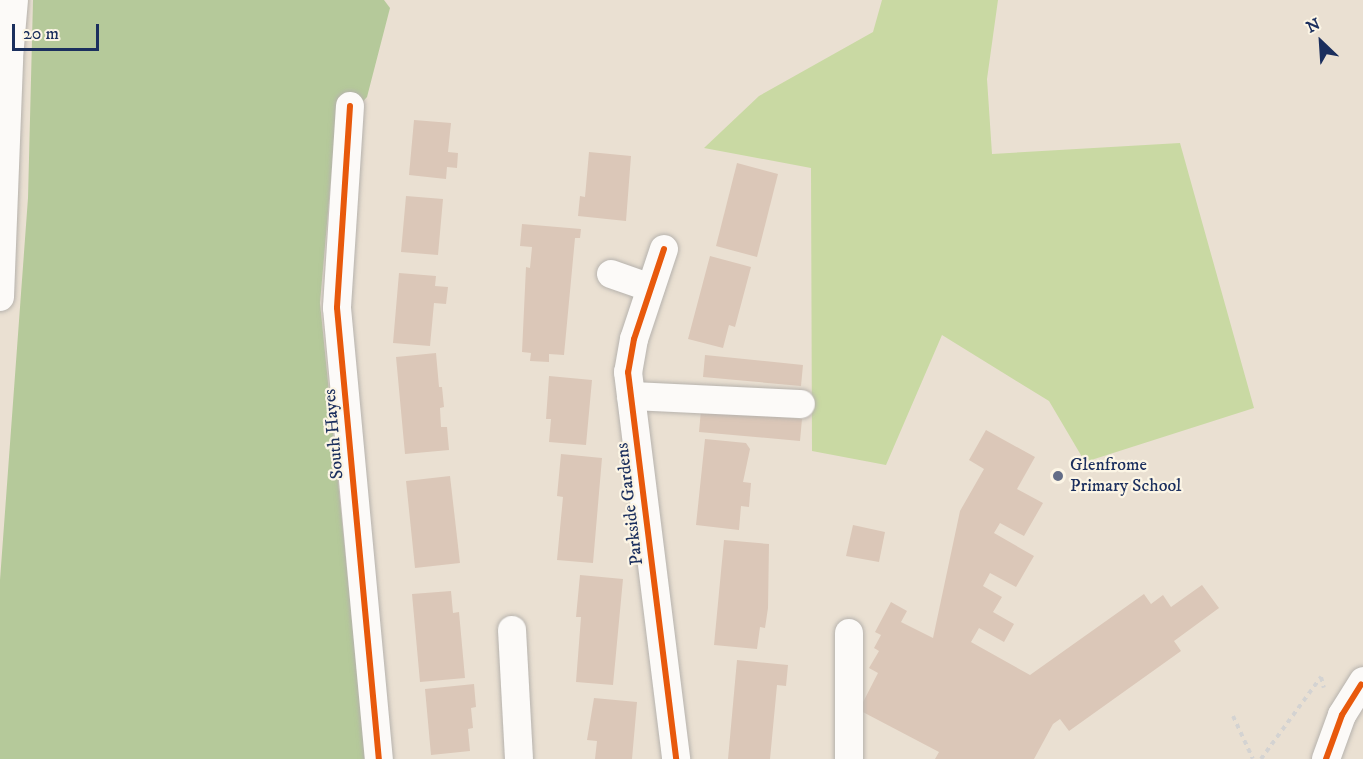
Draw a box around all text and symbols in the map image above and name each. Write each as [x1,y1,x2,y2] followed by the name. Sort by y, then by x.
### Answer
[15,12,102,50] scale bar
[1291,12,1351,72] north arrow
[1303,14,1324,38] text: N
[23,23,59,45] text: 20 m
[319,388,349,480] street label: South Hayes
[612,441,648,567] street label: Parkside Gardens
[1070,455,1181,498] place label: Glenfrome Primary School
[1051,469,1065,483] marker: Glenfrome Primary School

